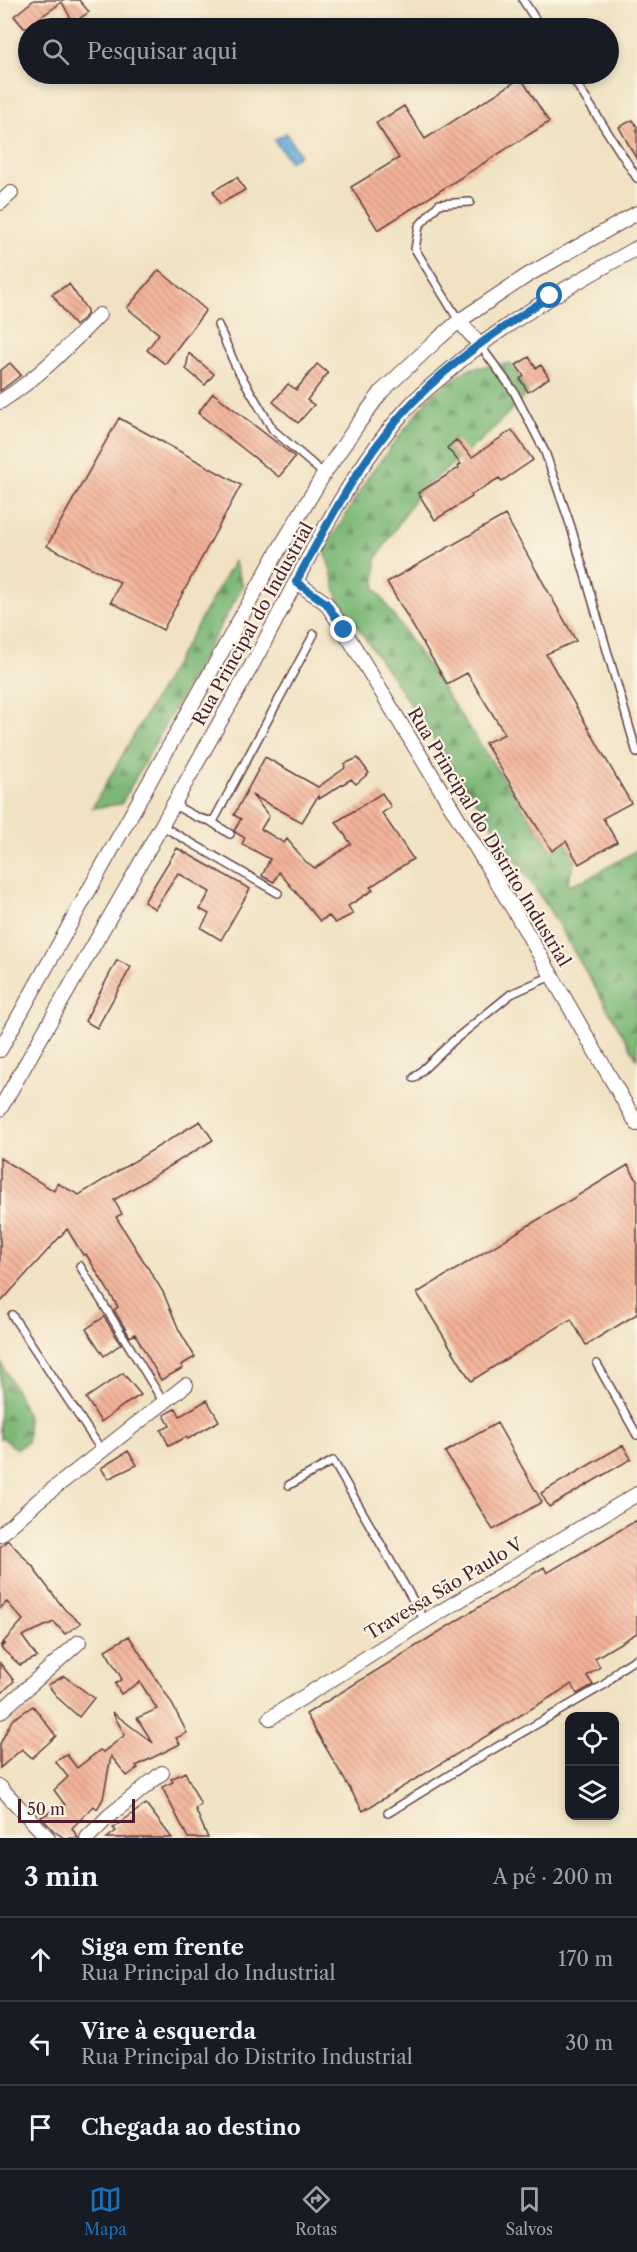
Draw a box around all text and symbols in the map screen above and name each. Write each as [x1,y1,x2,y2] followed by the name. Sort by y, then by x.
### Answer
[18,18,619,84] search box
[39,35,72,68] icon: search
[87,38,237,65] text: Pesquisar aqui
[536,282,562,308] route start
[188,518,318,730] street label: Rua Principal do Industrial
[330,616,356,642] route end
[403,703,575,971] street label: Rua Principal do Distrito Industrial
[361,1533,528,1645] street label: Travessa São Paulo V
[565,1712,619,1820] map controls
[565,1712,619,1766] button: locate
[565,1766,619,1820] button: layers
[18,1796,135,1824] scale bar
[27,1799,65,1819] text: 50 m
[24,1861,98,1893] text: 3 min
[493,1865,613,1889] text: A pé · 200 m
[81,1934,244,1961] text: Siga em frente
[24,1943,57,1976] icon: ahead
[558,1947,613,1971] text: 170 m
[81,1961,336,1985] text: Rua Principal do Industrial
[81,2018,256,2045] text: Vire à esquerda
[24,2027,57,2060] icon: left
[565,2031,613,2055] text: 30 m
[81,2045,413,2069] text: Rua Principal do Distrito Industrial
[24,2111,57,2144] icon: arrive
[81,2114,301,2141] text: Chegada ao destino
[84,2183,127,2239] tab: Mapa
[295,2183,337,2239] tab: Rotas
[505,2183,553,2239] tab: Salvos

